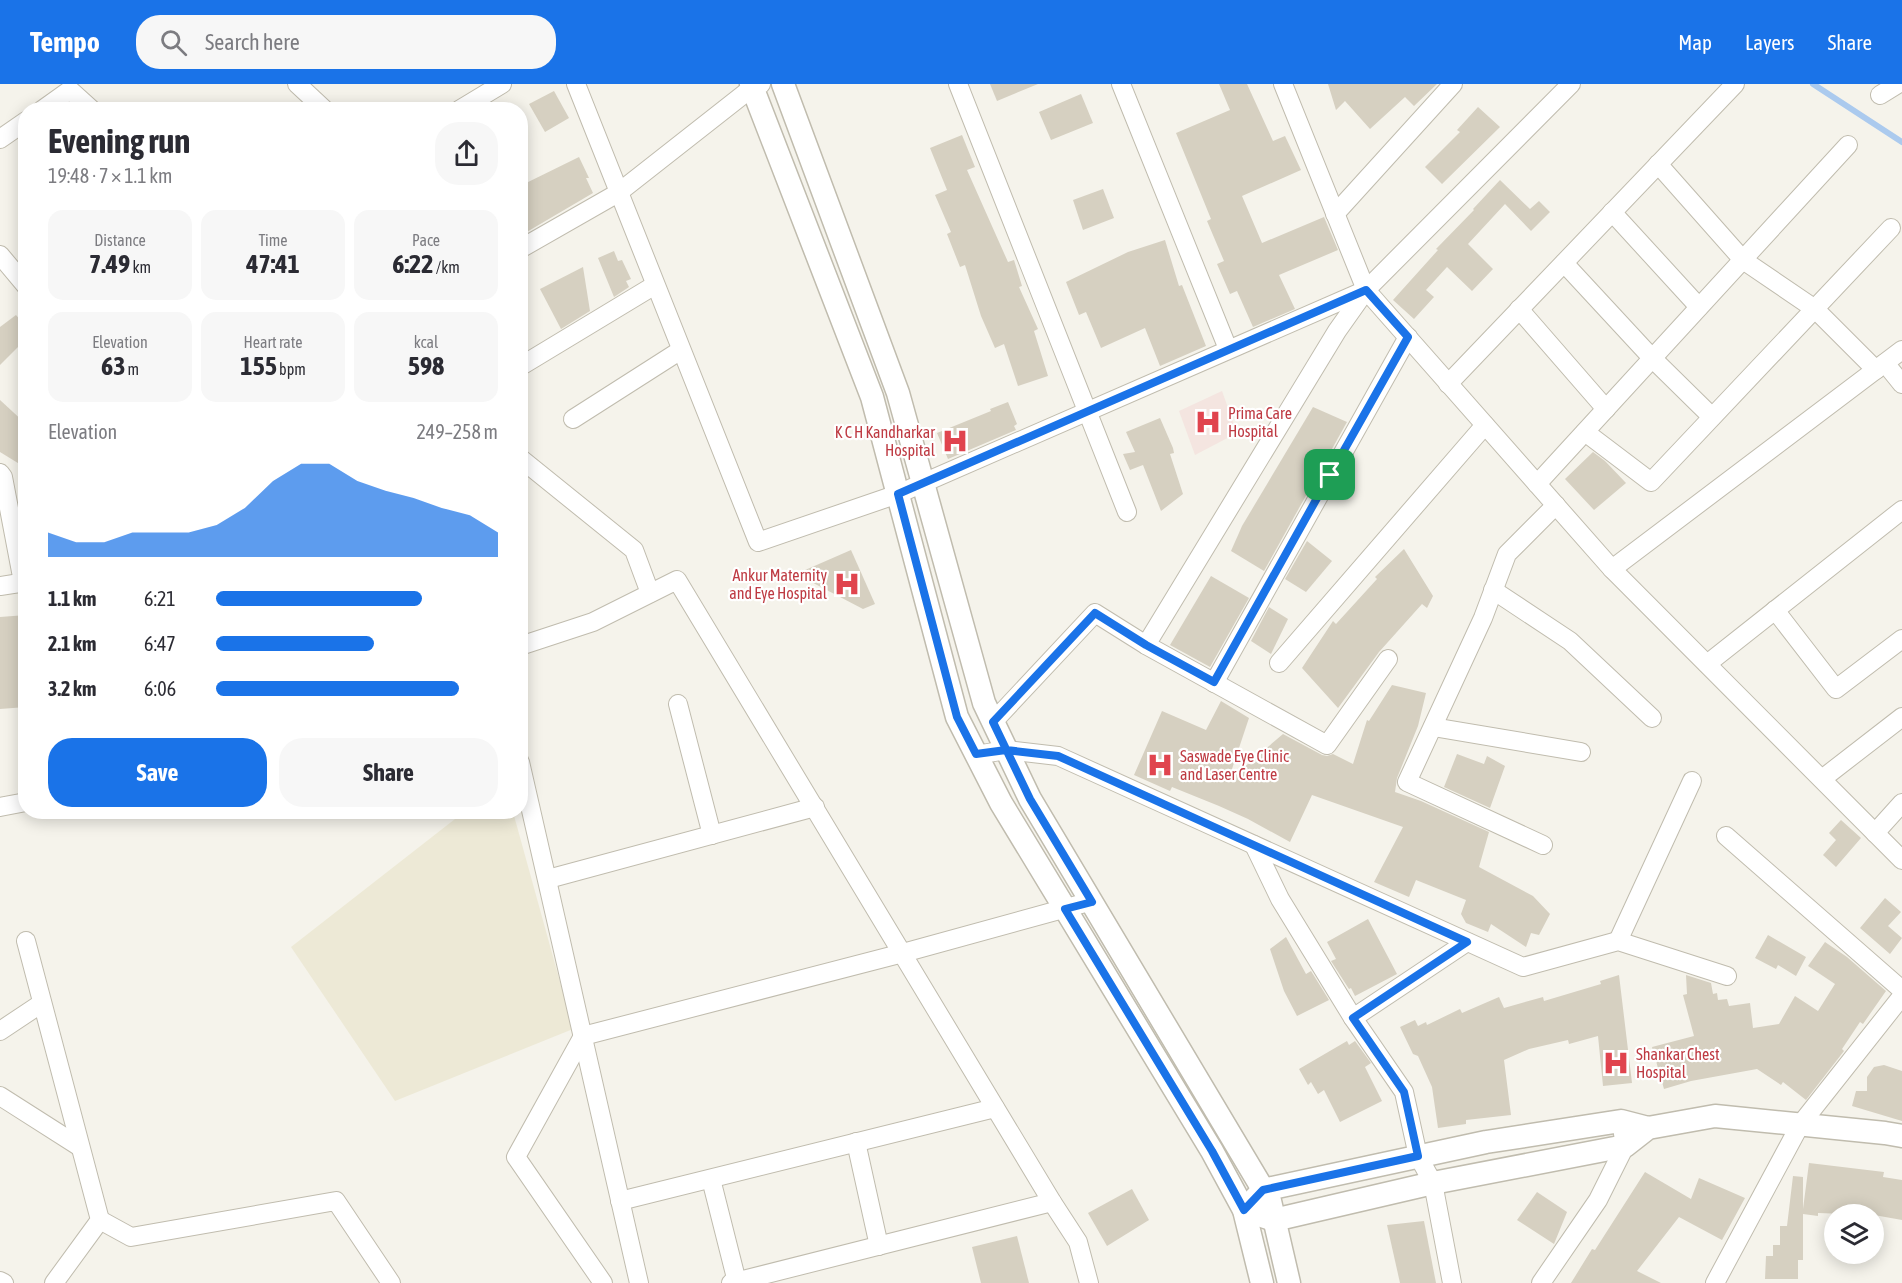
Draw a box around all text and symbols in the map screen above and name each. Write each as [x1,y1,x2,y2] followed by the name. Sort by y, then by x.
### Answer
[136,15,556,69] search box
[30,26,100,58] text: Tempo
[157,26,190,59] icon: search
[205,29,300,55] text: Search here
[1678,30,1712,54] text: Map
[1745,30,1795,54] text: Layers
[1828,30,1872,54] text: Share
[48,122,190,160] text: Evening run
[435,122,498,185] button: share
[48,164,173,187] text: 19:48 · 7 × 1.1 km
[94,231,146,249] text: Distance
[258,231,288,249] text: Time
[412,231,440,249] text: Pace
[89,249,130,279] text: 7.49
[246,249,300,279] text: 47:41
[392,249,434,279] text: 6:22
[130,258,151,276] text: km
[434,258,460,276] text: /km
[92,333,148,351] text: Elevation
[244,333,302,351] text: Heart rate
[414,333,438,351] text: kcal
[101,351,125,381] text: 63
[240,351,277,381] text: 155
[408,351,444,381] text: 598
[125,360,139,378] text: m
[277,360,306,378] text: bpm
[1228,404,1292,441] place label: Prima Care Hospital
[1193,407,1223,437] hospital icon: Prima Care Hospital
[48,420,117,443] text: Elevation
[416,420,498,443] text: 249–258 m
[835,423,936,460] place label: K C H Kandharkar Hospital
[940,426,970,456] hospital icon: K C H Kandharkar Hospital
[1304,449,1355,500] pin
[1313,458,1346,491] icon: arrive
[729,566,828,603] place label: Ankur Maternity and Eye Hospital
[832,569,862,599] hospital icon: Ankur Maternity and Eye Hospital
[48,587,96,610] text: 1.1 km
[144,587,176,610] text: 6:21
[48,632,96,655] text: 2.1 km
[144,632,176,655] text: 6:47
[48,677,96,700] text: 3.2 km
[144,677,176,700] text: 6:06
[48,738,267,807] button: Save
[279,738,498,807] button: Share
[1180,747,1289,783] place label: Saswade Eye Clinic and Laser Centre
[1145,750,1175,780] hospital icon: Saswade Eye Clinic and Laser Centre
[1636,1045,1720,1082] place label: Shankar Chest Hospital
[1601,1048,1631,1078] hospital icon: Shankar Chest Hospital
[1824,1204,1884,1264] map controls
[1824,1204,1884,1264] button: layers

